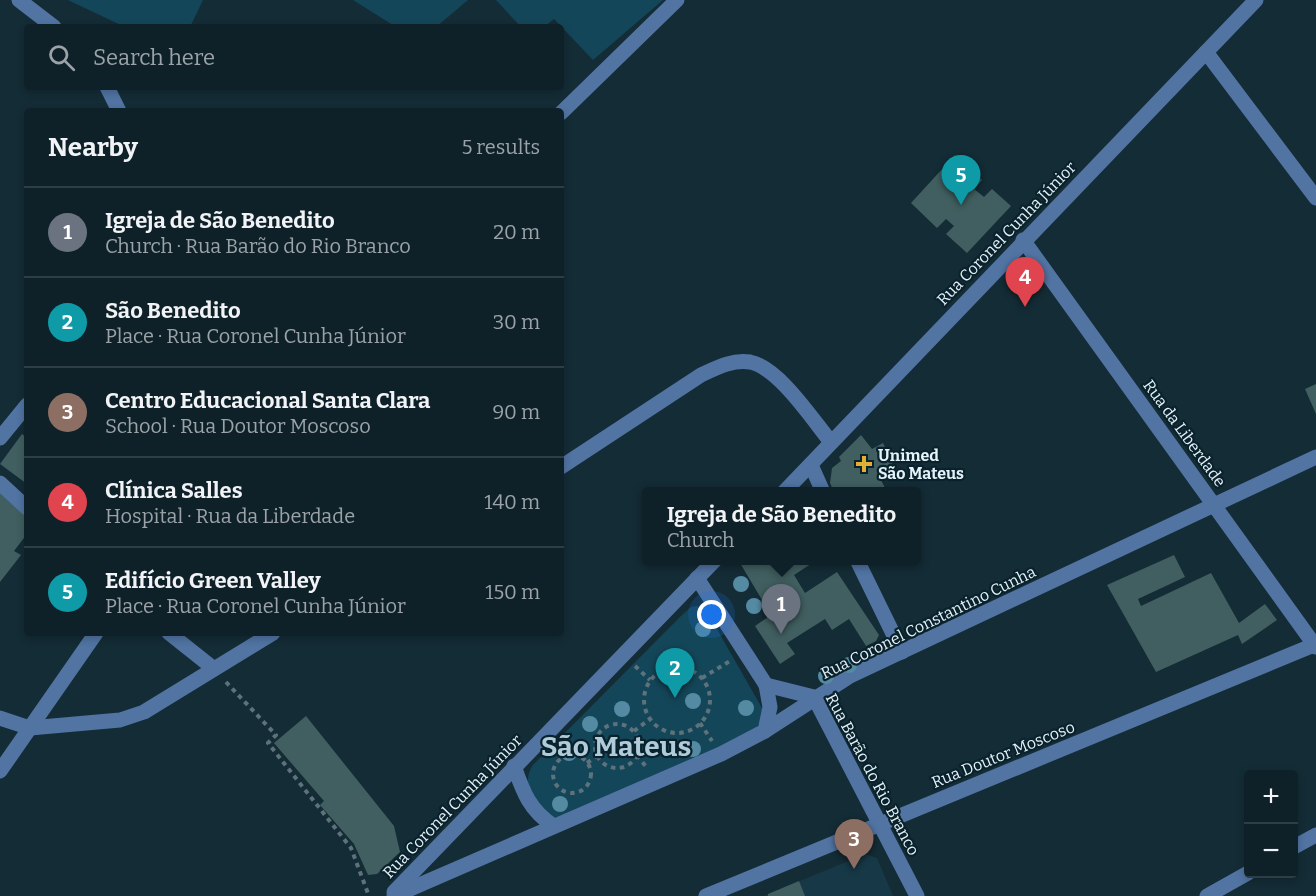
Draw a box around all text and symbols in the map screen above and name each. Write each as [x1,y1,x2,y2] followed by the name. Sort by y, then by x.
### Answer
[24,24,564,90] search box
[45,41,78,74] icon: search
[93,44,215,71] text: Search here
[48,132,138,163] text: Nearby
[462,135,540,159] text: 5 results
[942,156,980,205] pin: 5
[933,158,1080,309] street label: Rua Coronel Cunha Júnior
[105,207,335,234] text: Igreja de São Benedito
[63,220,72,244] text: 1
[493,220,540,244] text: 20 m
[105,234,411,258] text: Church · Rua Barão do Rio Branco
[1006,258,1044,307] pin: 4
[105,297,241,324] text: São Benedito
[62,310,73,334] text: 2
[493,310,540,334] text: 30 m
[105,324,406,348] text: Place · Rua Coronel Cunha Júnior
[1139,376,1230,491] street label: Rua da Liberdade
[105,387,430,414] text: Centro Educacional Santa Clara
[62,400,73,424] text: 3
[492,400,540,424] text: 90 m
[105,414,371,438] text: School · Rua Doutor Moscoso
[878,446,964,483] place label: Unimed São Mateus
[855,455,873,473] marker: Unimed São Mateus
[105,477,243,504] text: Clínica Salles
[642,487,921,565] popup
[61,490,74,514] text: 4
[484,490,540,514] text: 140 m
[667,501,896,528] text: Igreja de São Benedito
[105,504,355,528] text: Hospital · Rua da Liberdade
[667,528,735,552] text: Church
[818,562,1039,683] street label: Rua Coronel Constantino Cunha
[105,567,321,594] text: Edifício Green Valley
[62,580,73,604] text: 5
[485,580,540,604] text: 150 m
[762,584,800,634] pin: 1
[105,594,406,618] text: Place · Rua Coronel Cunha Júnior
[697,600,726,629] your location
[656,648,694,698] pin: 2
[822,690,923,858] street label: Rua Barão do Rio Branco
[929,717,1077,792] street label: Rua Doutor Moscoso
[541,730,691,763] district label: São Mateus
[379,731,526,882] street label: Rua Coronel Cunha Júnior
[1244,770,1298,878] map controls
[1244,770,1298,824] button: +
[834,820,874,869] pin: 3
[1244,824,1298,878] button: −

